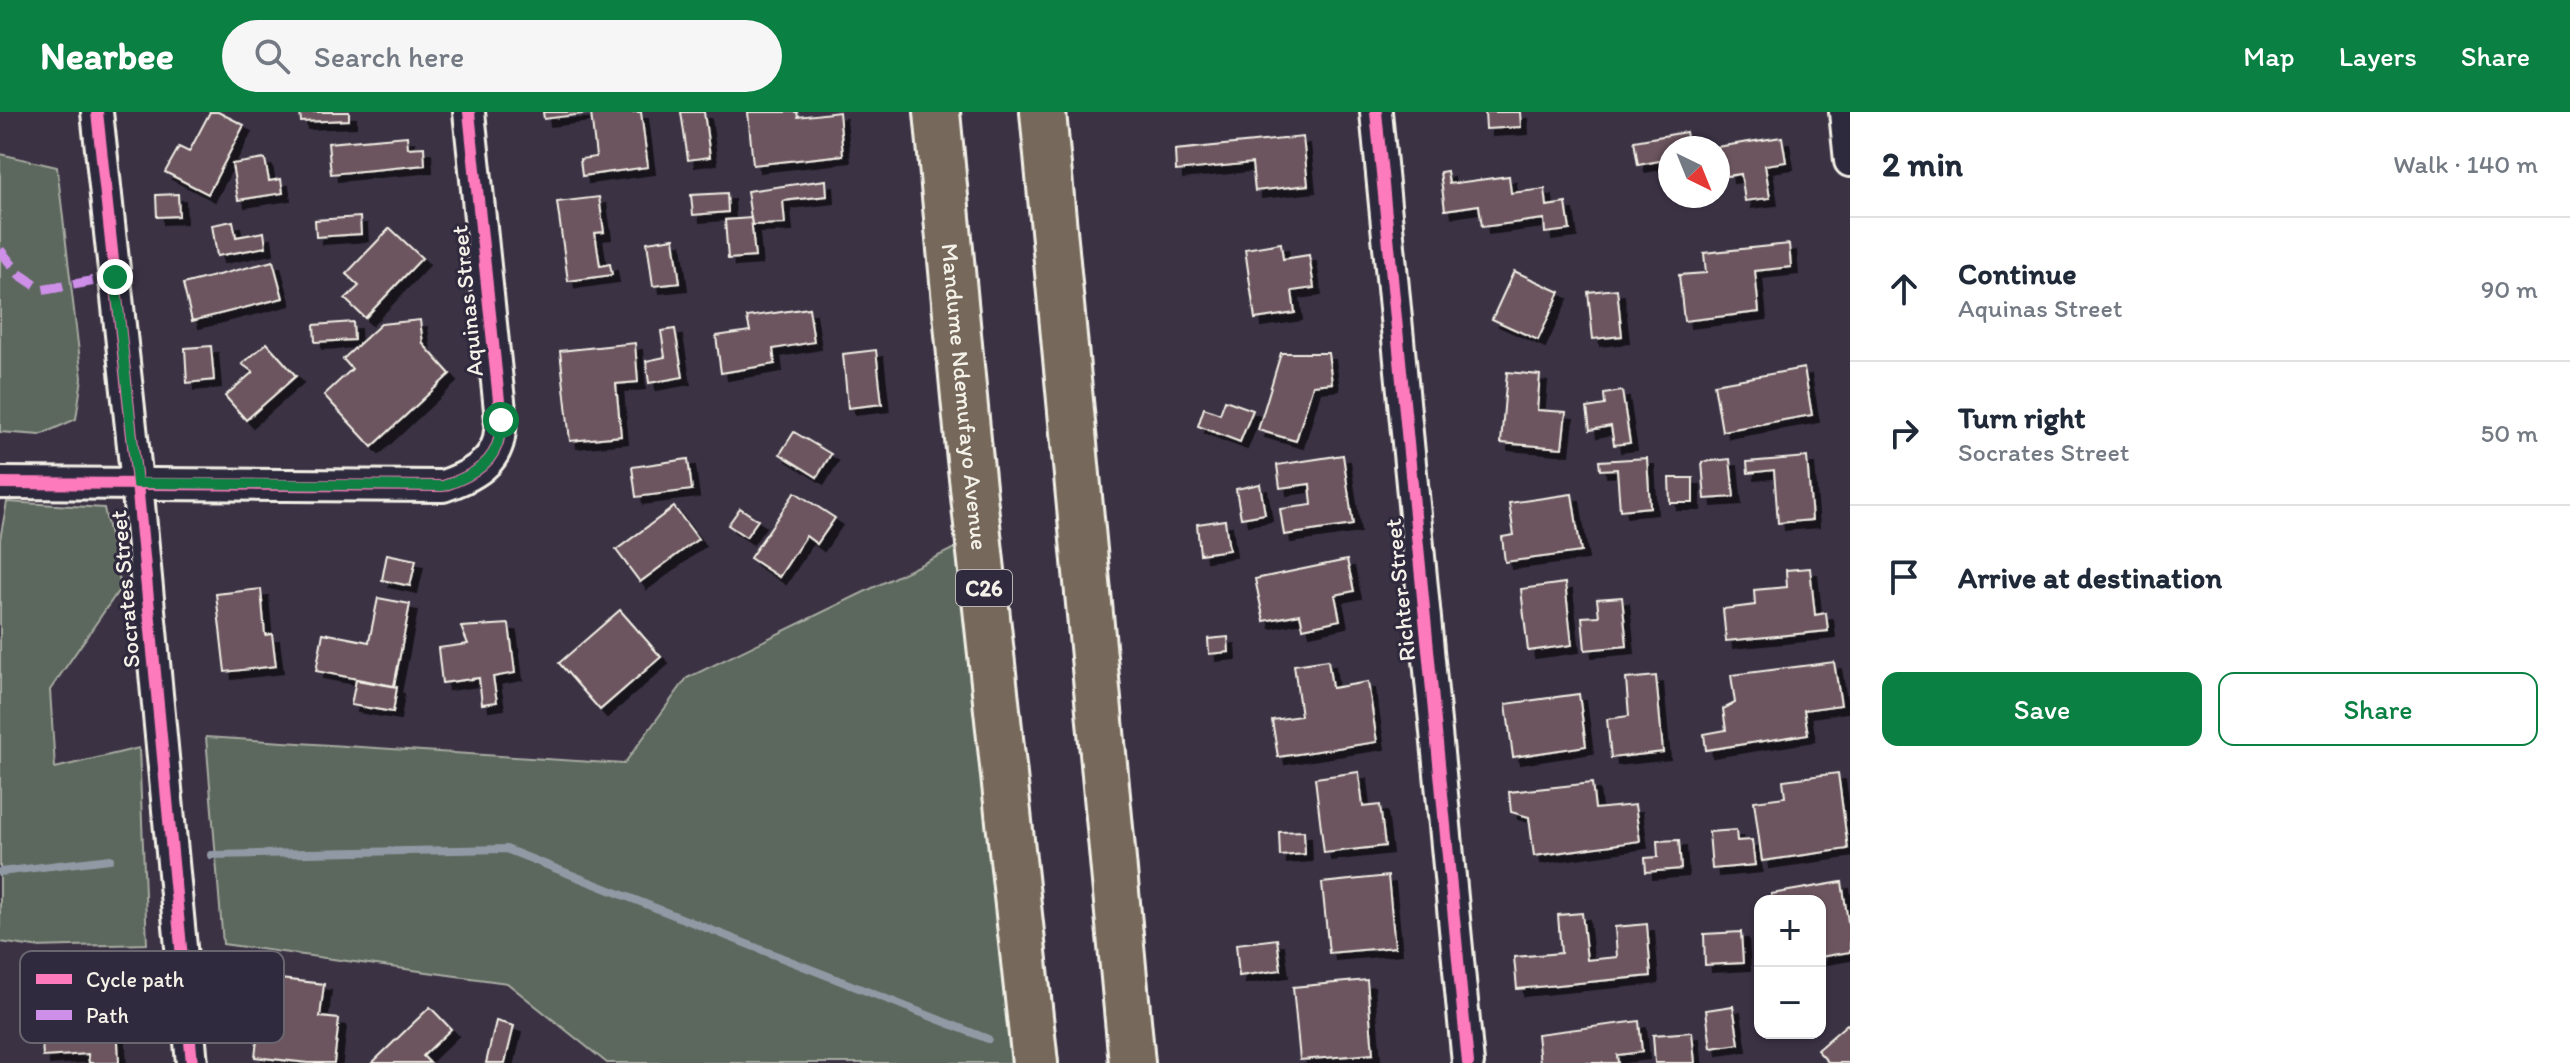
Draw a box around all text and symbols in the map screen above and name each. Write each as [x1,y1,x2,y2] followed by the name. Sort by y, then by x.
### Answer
[222,20,782,92] search box
[40,33,174,79] text: Nearbee
[250,34,294,78] icon: search
[314,38,464,75] text: Search here
[2243,39,2295,73] text: Map
[2339,39,2417,73] text: Layers
[2461,39,2530,73] text: Share
[1658,136,1730,208] north arrow
[1882,144,1963,185] text: 2 min
[2393,148,2538,180] text: Walk · 140 m
[444,224,489,378] street label: Aquinas Street
[935,242,995,552] street label: Mandume Ndemufayo Avenue
[1958,255,2077,292] text: Continue
[97,259,133,295] route end
[1882,267,1926,311] icon: ahead
[2481,273,2538,305] text: 90 m
[1958,292,2123,324] text: Aquinas Street
[1958,399,2086,436] text: Turn right
[483,402,519,438] route start
[1882,411,1926,455] icon: right
[2481,417,2538,449] text: 50 m
[1958,436,2130,468] text: Socrates Street
[103,509,146,669] street label: Socrates Street
[1378,517,1421,663] street label: Richter Street
[1882,555,1926,599] icon: arrive
[1958,559,2222,596] text: Arrive at destination
[956,570,1012,606] road number: C26
[1882,672,2202,746] button: Save
[2218,672,2538,746] button: Share
[1754,895,1826,1039] map controls
[1754,895,1826,967] button: +
[20,951,284,1043] legend
[86,966,185,993] text: Cycle path
[1754,967,1826,1039] button: −
[86,1002,129,1029] text: Path

